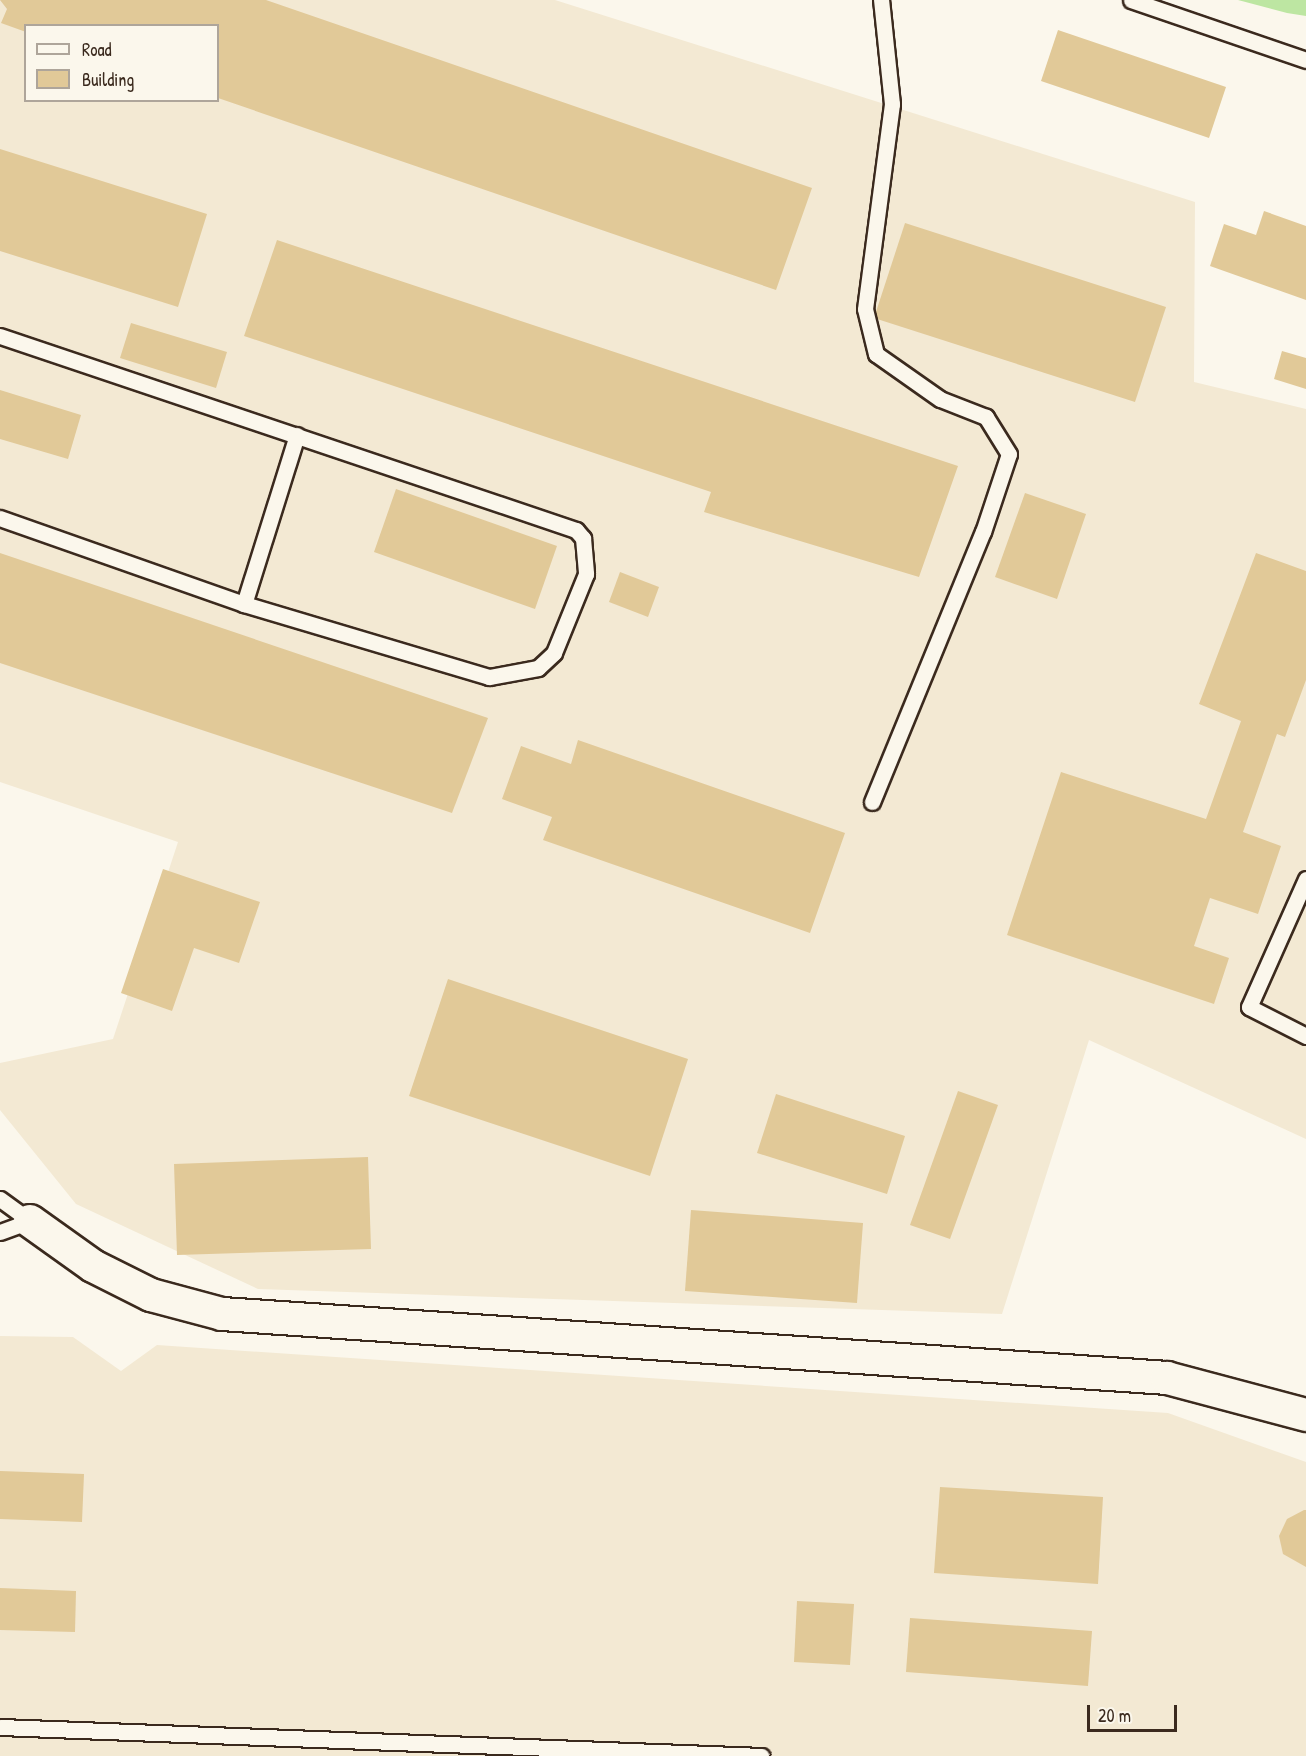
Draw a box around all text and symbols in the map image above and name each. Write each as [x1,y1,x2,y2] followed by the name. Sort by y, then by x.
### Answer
[24,24,219,102] legend
[82,37,112,62] text: Road
[82,67,134,92] text: Building
[1090,1693,1180,1731] scale bar
[1098,1703,1131,1728] text: 20 m

